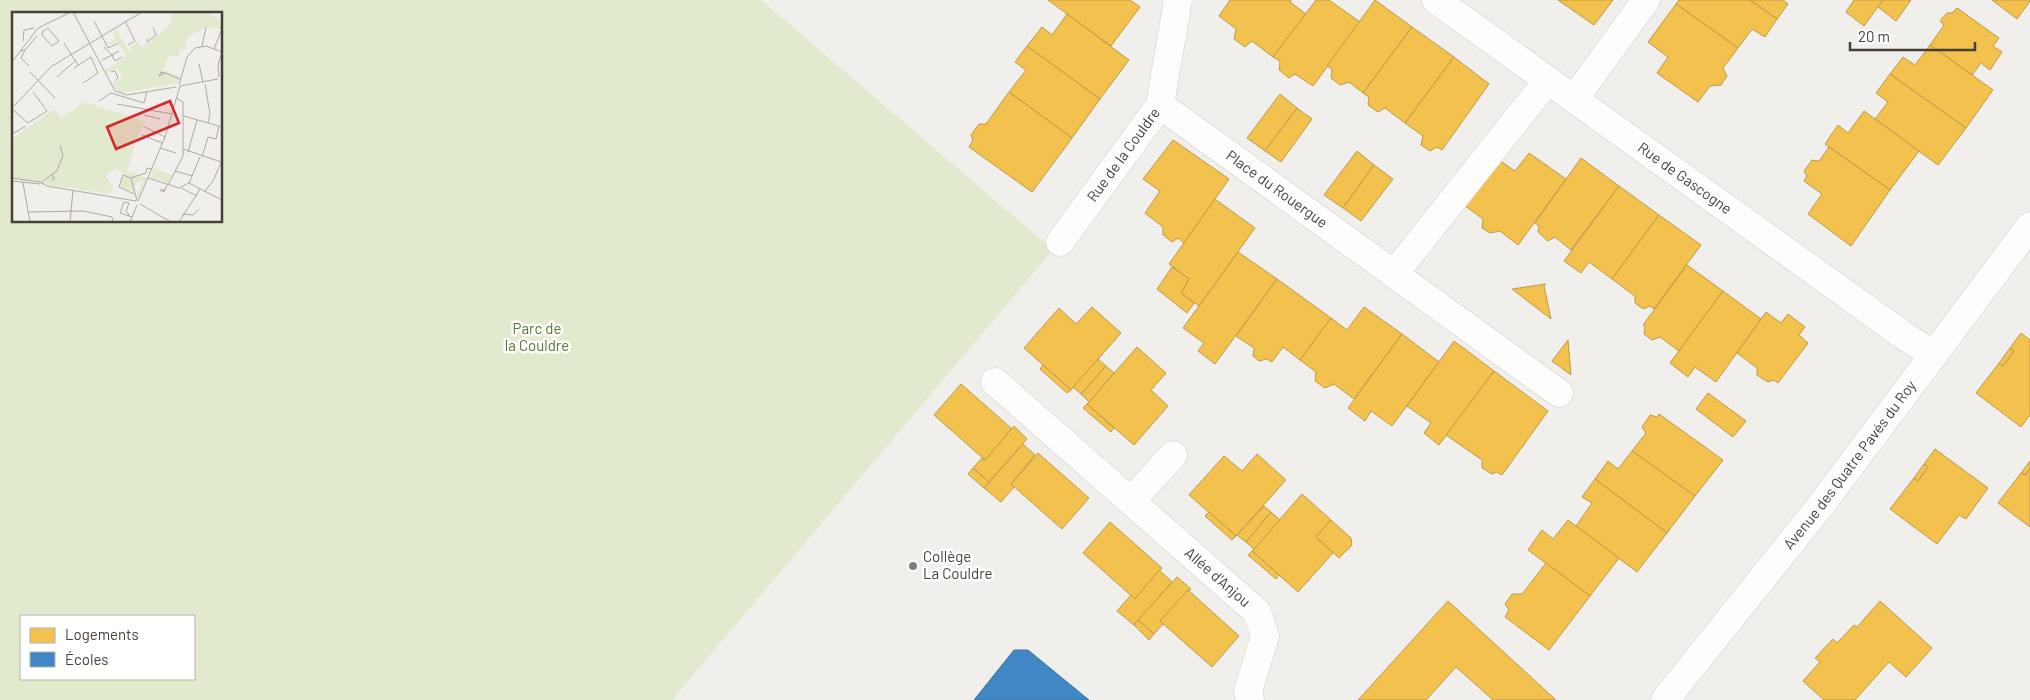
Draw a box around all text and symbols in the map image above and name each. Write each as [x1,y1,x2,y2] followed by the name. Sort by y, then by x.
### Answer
[12,12,222,222] inset map
[1850,20,1975,52] scale bar
[1858,27,1890,45] text: 20 m
[1083,104,1163,205] street label: Rue de la Couldre
[1635,138,1736,217] street label: Rue de Gascogne
[1223,146,1332,231] street label: Place du Rouergue
[505,319,569,354] park label: Parc de la Couldre
[1779,376,1919,553] street label: Avenue des Quatre Pavés du Roy
[1182,543,1255,610] street label: Allée d'Anjou
[923,547,993,582] place label: Collège La Couldre
[907,560,919,572] marker: Collège La Couldre
[20,615,195,680] legend
[65,625,139,643] text: Logements
[65,650,109,668] text: Écoles

